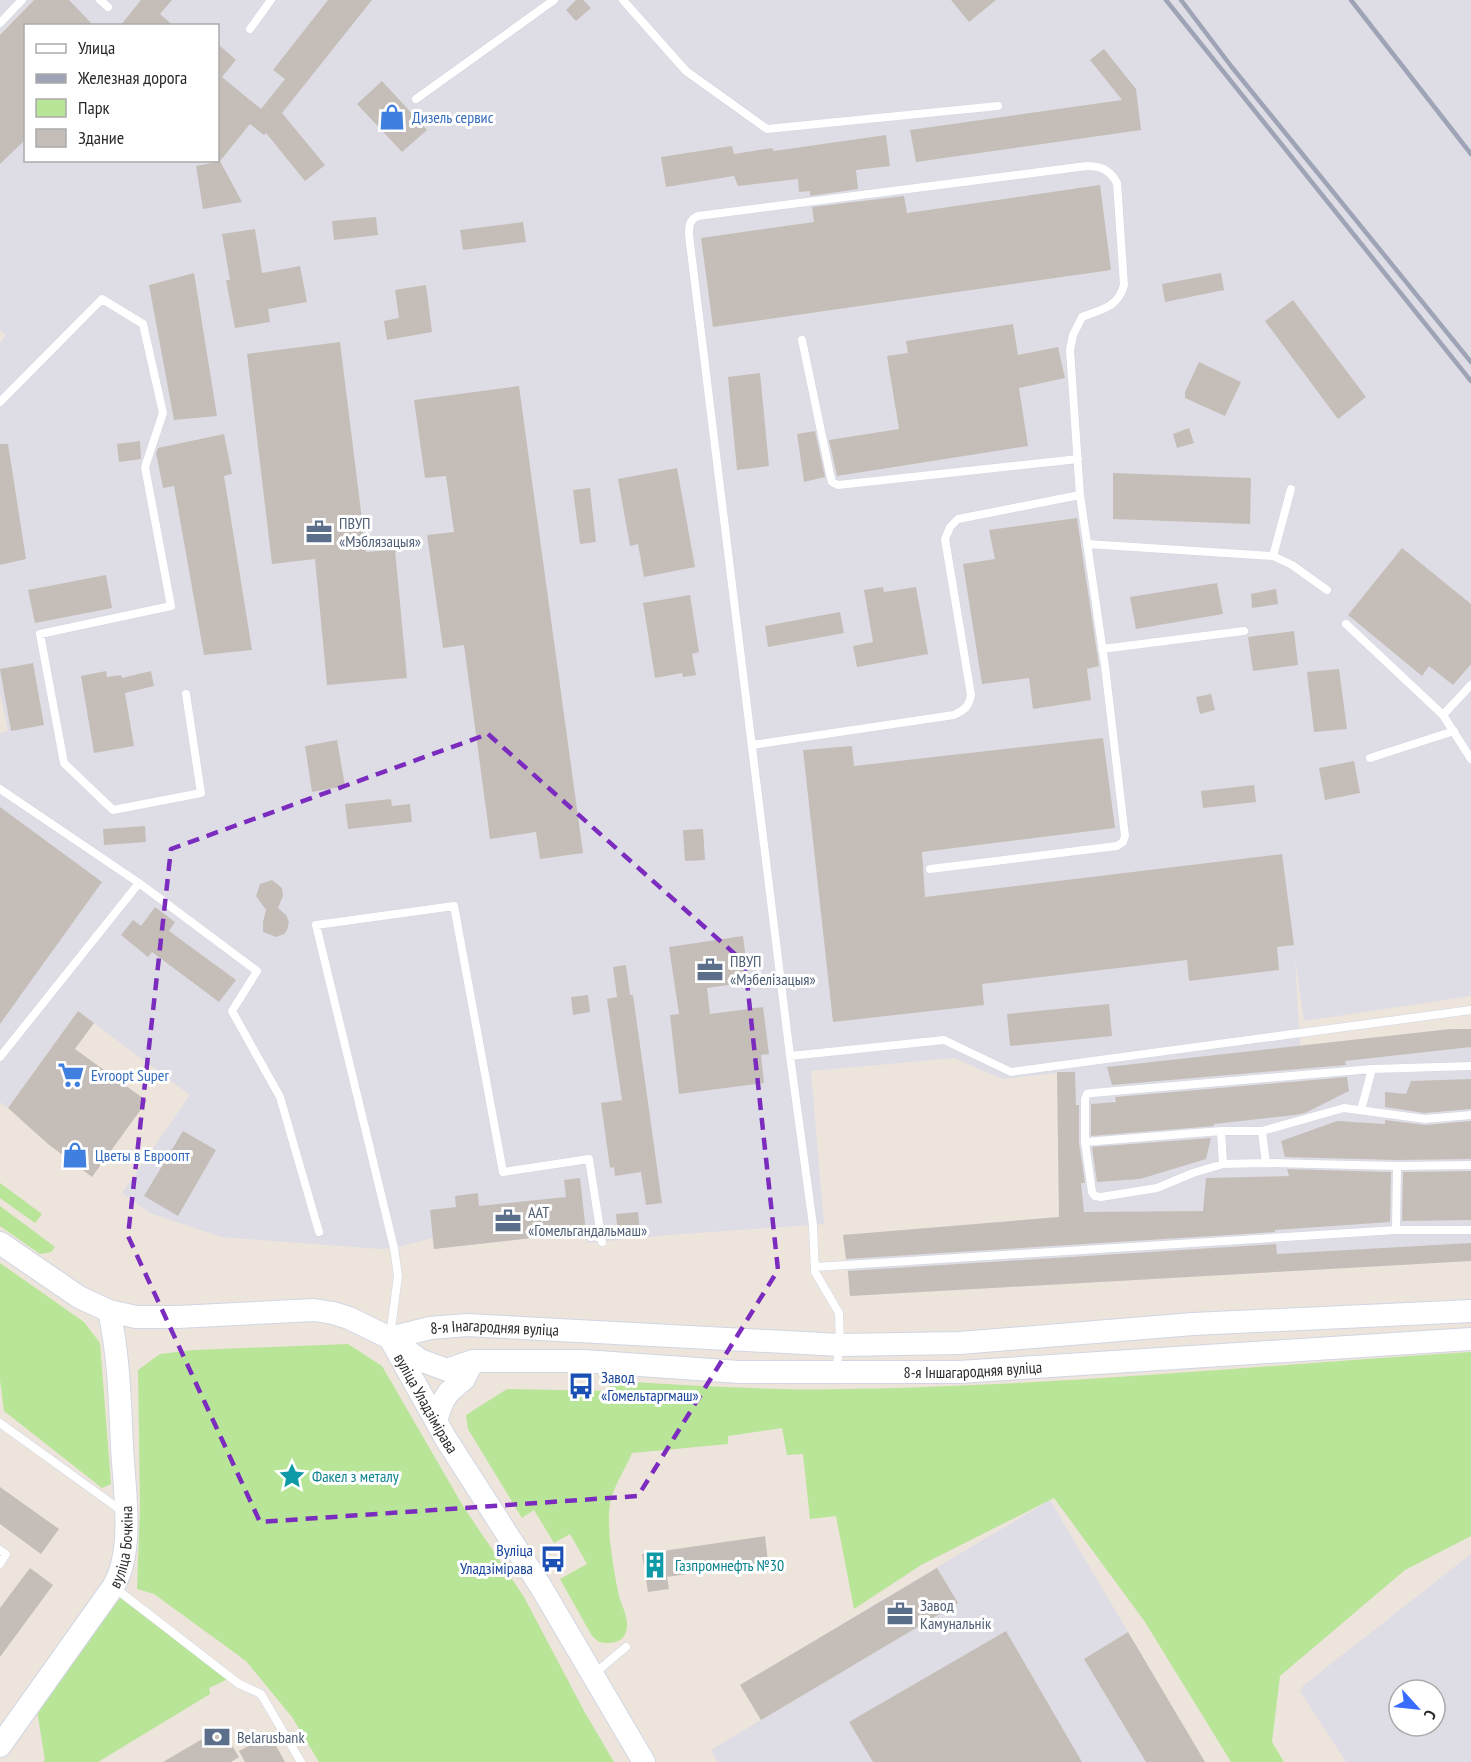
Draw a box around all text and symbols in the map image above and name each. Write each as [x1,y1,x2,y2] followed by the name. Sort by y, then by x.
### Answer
[24,24,219,162] legend
[78,36,115,59] text: Улица
[77,66,187,89] text: Железная дорога
[78,96,109,119] text: Парк
[377,102,407,132] shop icon: Дизель сервис
[412,107,494,127] place label: Дизель сервис
[78,126,124,149] text: Здание
[339,513,421,551] place label: ПВУП «Мэблязацыя»
[304,517,334,547] office icon: ПВУП «Мэблязацыя»
[730,951,816,989] place label: ПВУП «Мэбелізацыя»
[695,955,725,985] office icon: ПВУП «Мэбелізацыя»
[56,1060,86,1090] supermarket icon: Evroopt Super
[91,1065,169,1085] place label: Evroopt Super
[60,1140,90,1170] shop icon: Цветы в Евроопт
[95,1145,191,1165] place label: Цветы в Евроопт
[528,1202,647,1240] place label: ААТ «Гомельгандальмаш»
[493,1206,523,1236] office icon: ААТ «Гомельгандальмаш»
[429,1315,560,1340] street label: 8-я Інагародняя вуліца
[390,1350,463,1457] street label: вуліца Уладзімірава
[904,1357,1043,1382] street label: 8-я Іншагародняя вуліца
[601,1367,699,1405] place label: Завод «Гомельтаргмаш»
[566,1371,596,1401] bus stop icon: Завод «Гомельтаргмаш»
[277,1461,307,1491] place icon: Факел з металу
[312,1466,399,1486] place label: Факел з металу
[105,1506,137,1591] street label: вуліца Бочкіна
[460,1540,533,1578] place label: Вуліца Уладзімірава
[538,1544,568,1574] bus stop icon: Вуліца Уладзімірава
[640,1550,670,1580] building icon: Газпромнефть №30
[675,1555,784,1575] place label: Газпромнефть №30
[920,1595,992,1633] place label: Завод Камунальнік
[885,1599,915,1629] office icon: Завод Камунальнік
[1387,1678,1447,1738] north arrow
[1419,1707,1441,1723] text: С
[202,1722,232,1752] bank icon: Belarusbank
[237,1727,305,1747] place label: Belarusbank

